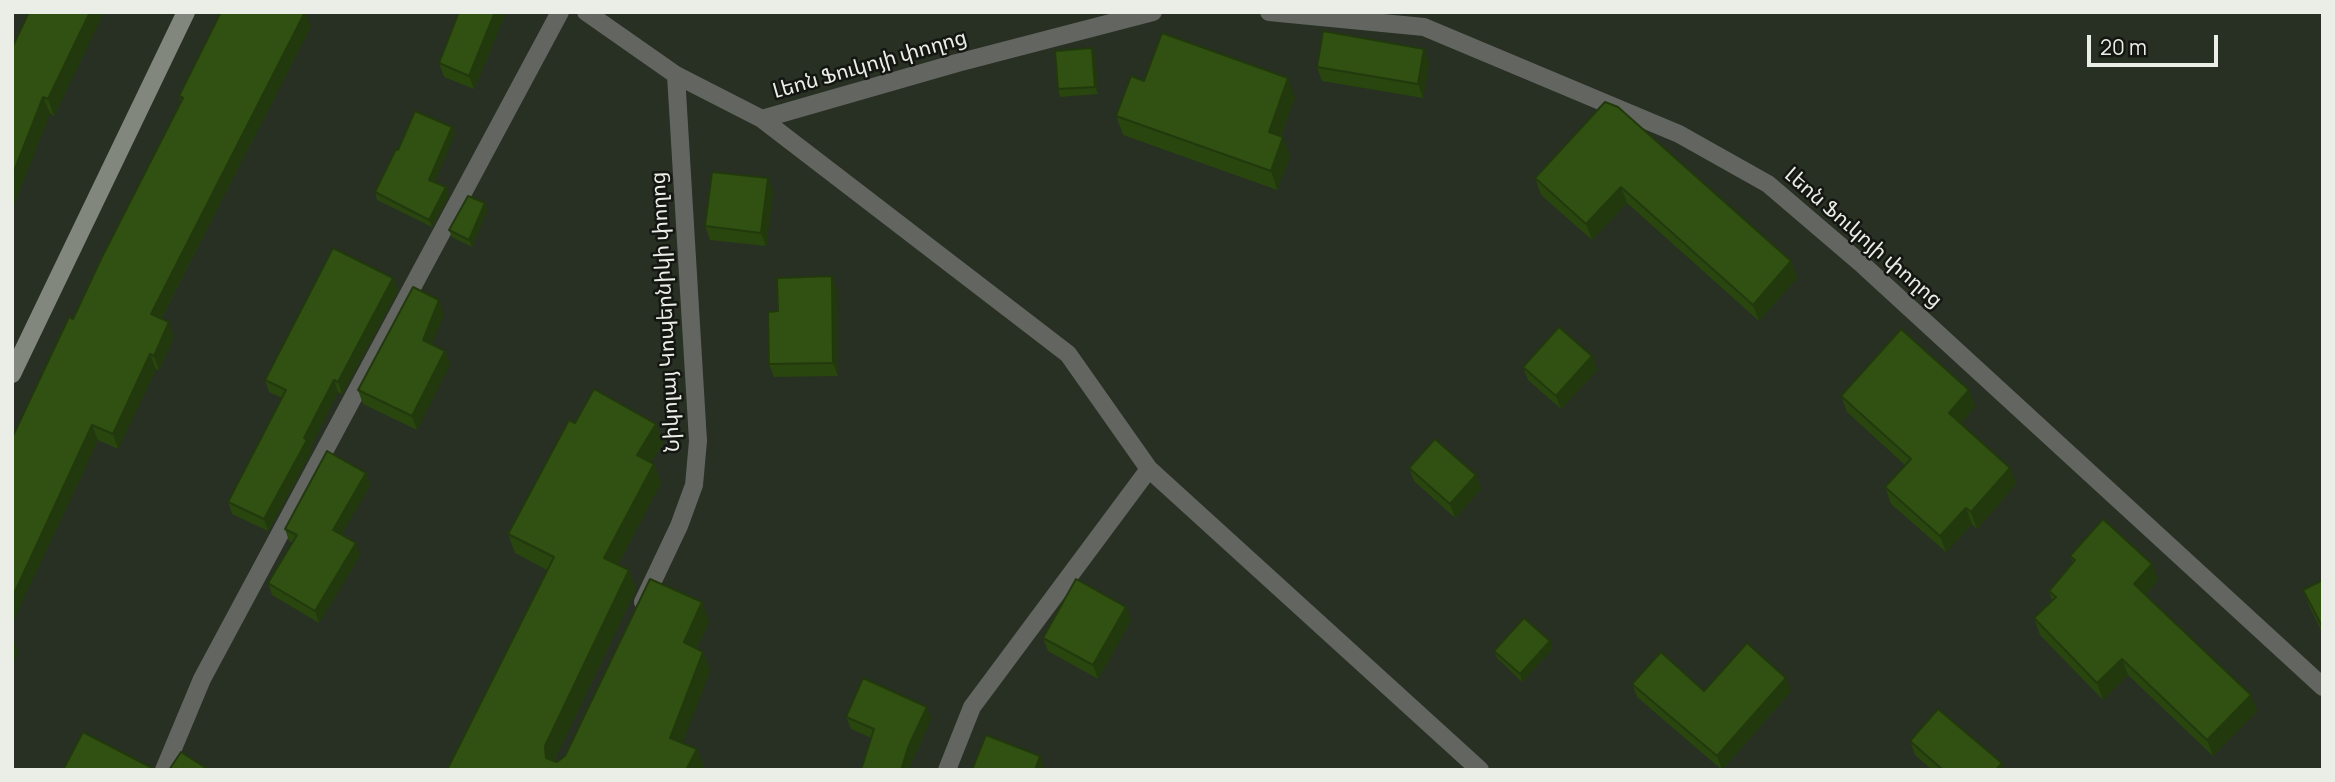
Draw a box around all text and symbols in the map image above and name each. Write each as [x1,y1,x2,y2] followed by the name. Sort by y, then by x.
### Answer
[2090,21,2221,65] scale bar
[770,25,970,105] street label: Լեոն Ֆուկոյի փողոց
[2100,33,2147,61] text: 20 m
[1779,163,1947,313] street label: Լեոն Ֆուկոյի փողոց
[646,171,686,453] street label: Նիկոլայ Կոպերնիկի փողոց

